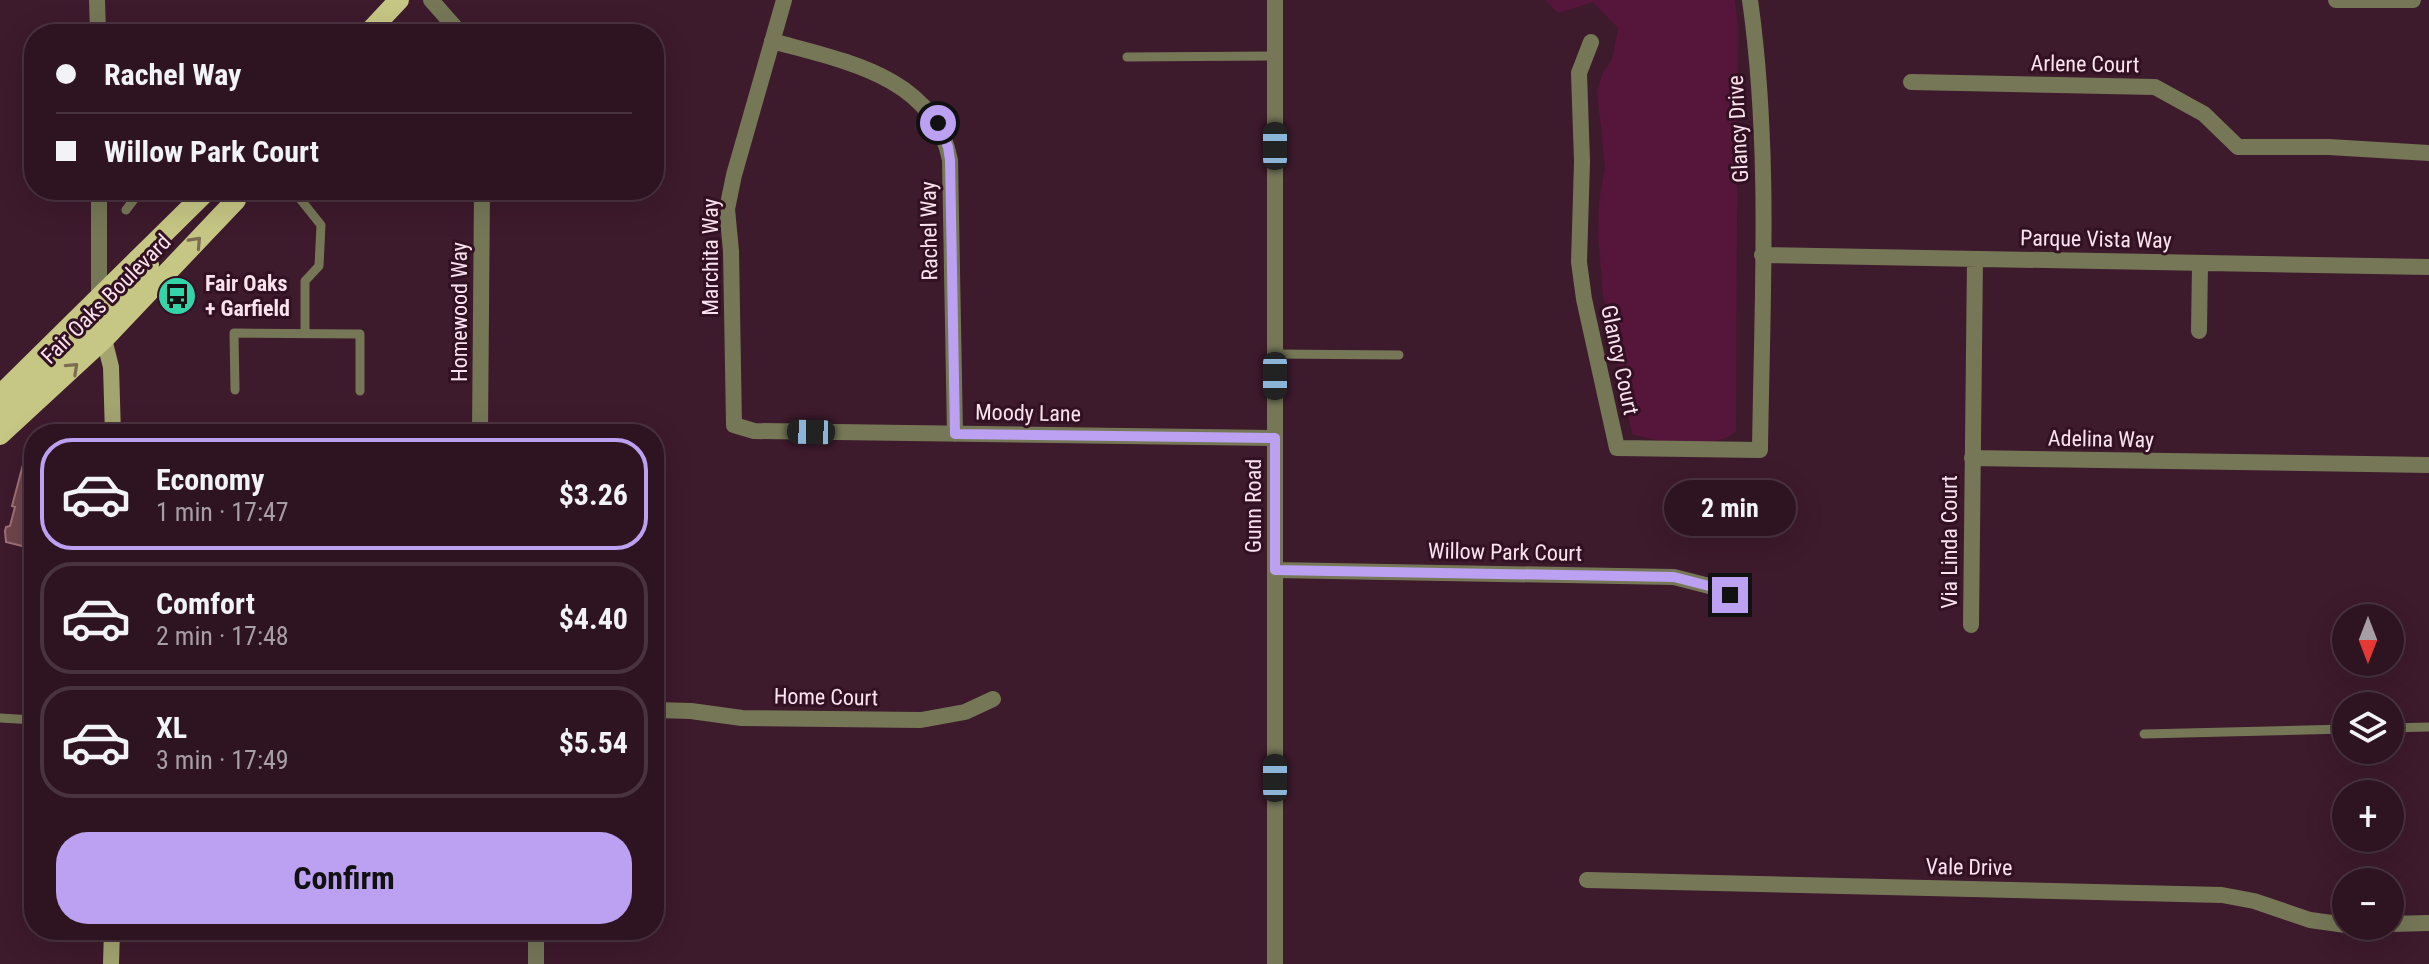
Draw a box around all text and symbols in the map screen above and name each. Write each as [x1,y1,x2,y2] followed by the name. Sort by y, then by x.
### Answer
[2030,51,2140,77] street label: Arlene Court
[104,57,241,92] text: Rachel Way
[1723,75,1753,183] street label: Glancy Drive
[920,105,956,141] route start
[1263,122,1287,170] car
[104,134,319,169] text: Willow Park Court
[916,181,942,281] street label: Rachel Way
[698,198,723,316] street label: Marchita Way
[2020,225,2172,253] street label: Parque Vista Way
[36,229,176,369] street label: Fair Oaks Boulevard
[187,236,201,251] one-way arrow
[447,242,472,382] street label: Homewood Way
[205,271,290,321] place label: Fair Oaks + Garfield
[156,275,198,317] bus stop icon: Fair Oaks + Garfield
[1596,303,1644,417] street label: Glancy Court
[1263,352,1287,400] car
[63,363,78,377] one-way arrow
[975,400,1081,426] street label: Moody Lane
[787,420,835,444] car
[2048,426,2154,452] street label: Adelina Way
[60,458,132,530] icon: car
[1241,459,1266,553] street label: Gunn Road
[156,462,264,497] text: Economy
[1937,475,1962,609] street label: Via Linda Court
[559,477,628,512] text: $3.26
[1664,479,1796,535] callout: 2 min
[1701,493,1759,523] text: 2 min
[156,497,289,527] text: 1 min · 17:47
[1428,538,1582,566] street label: Willow Park Court
[1712,577,1748,613] route end
[60,582,132,654] icon: car
[156,586,255,621] text: Comfort
[559,601,628,636] text: $4.40
[2332,604,2404,676] north arrow
[2332,604,2404,940] map controls
[156,621,289,651] text: 2 min · 17:48
[774,684,878,710] street label: Home Court
[2332,692,2404,764] button: layers
[60,706,132,778] icon: car
[156,710,187,745] text: XL
[559,725,628,760] text: $5.54
[156,745,289,775] text: 3 min · 17:49
[1263,754,1287,802] car
[2332,780,2404,852] button: +
[56,832,632,924] button: Confirm
[1925,854,2013,880] street label: Vale Drive
[2332,868,2404,940] button: −

